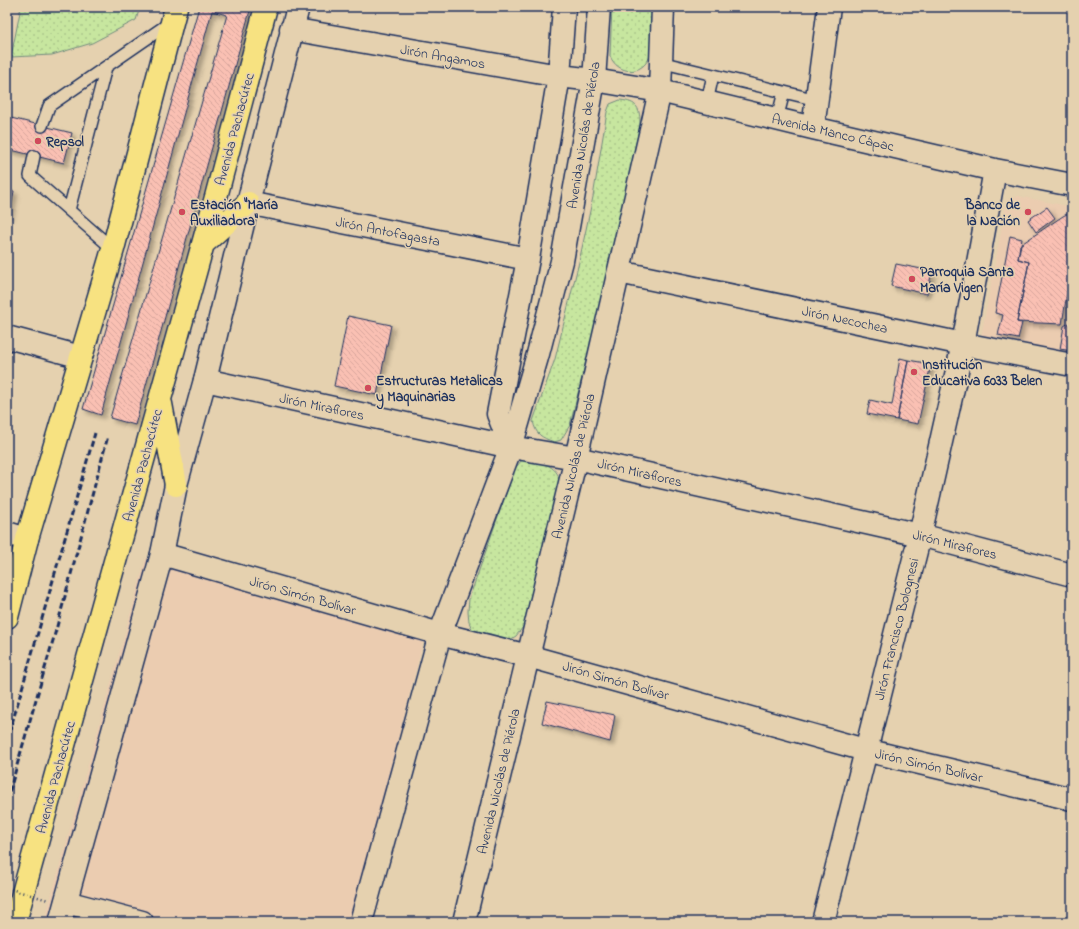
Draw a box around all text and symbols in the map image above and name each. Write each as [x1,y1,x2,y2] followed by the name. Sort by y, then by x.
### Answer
[398,40,487,76] street label: Jirón Angamos
[562,60,607,210] street label: Avenida Nicolás de Piérola
[210,70,261,188] street label: Avenida Pachacútec
[769,109,897,158] street label: Avenida Manco Cápac
[45,132,85,153] place label: Repsol
[33,136,43,146] marker: Repsol
[190,195,278,232] place label: Estación "María Auxiliadora"
[964,195,1021,232] place label: Banco de la Nación
[177,207,187,217] marker: Estación "María Auxiliadora"
[1023,207,1033,217] marker: Banco de la Nación
[333,212,442,254] street label: Jirón Antofagasta
[920,262,1014,301] place label: Parroquia Santa María Vigen
[907,274,917,284] marker: Parroquia Santa María Vigen
[800,301,890,340] street label: Jirón Necochea
[922,355,1042,392] place label: Institución Educativa 6033 Belen
[909,367,919,377] marker: Institución Educativa 6033 Belen
[376,371,503,410] place label: Estructuras Metalicas y Maquinarias
[363,383,373,393] marker: Estructuras Metalicas y Maquinarias
[277,388,366,427] street label: Jirón Miraflores
[547,391,601,541] street label: Avenida Nicolás de Piérola
[118,406,169,524] street label: Avenida Pachacútec
[595,454,684,493] street label: Jirón Miraflores
[910,525,999,566] street label: Jirón Miraflores
[870,556,926,703] street label: Jirón Francisco Bolognesi
[247,571,359,622] street label: Jirón Simón Bolívar
[560,656,672,707] street label: Jirón Simón Bolívar
[472,706,526,856] street label: Avenida Nicolás de Piérola
[31,718,82,836] street label: Avenida Pachacútec
[873,744,985,789] street label: Jirón Simón Bolívar

